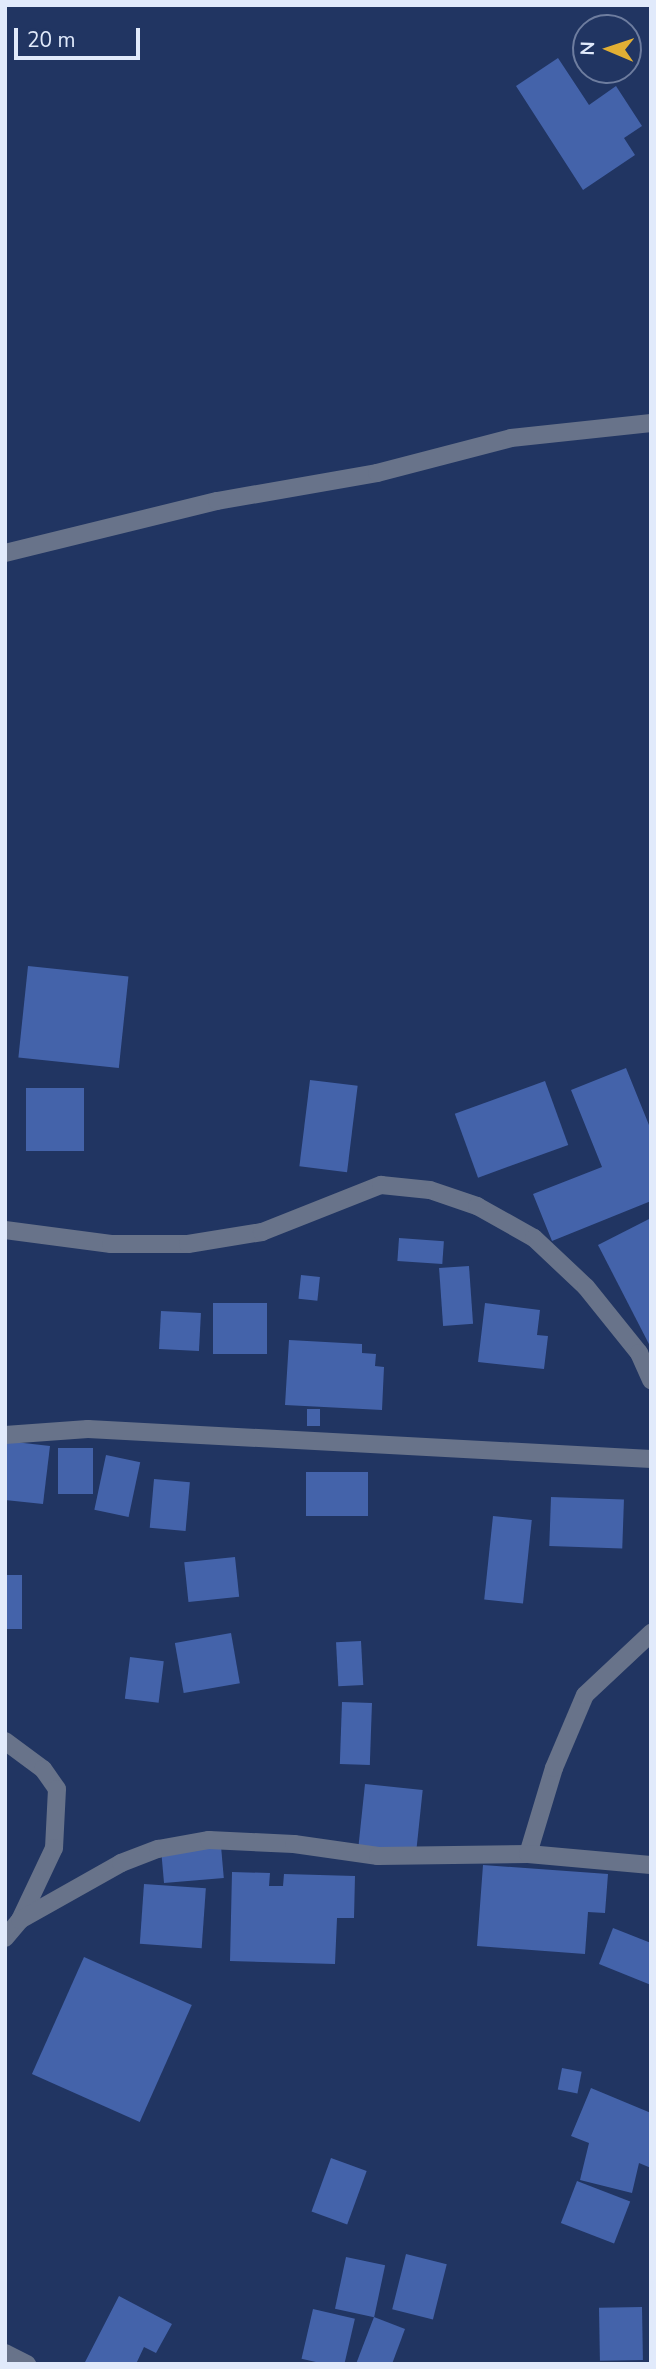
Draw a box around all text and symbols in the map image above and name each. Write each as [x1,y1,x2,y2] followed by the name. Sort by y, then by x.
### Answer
[18,14,144,58] scale bar
[572,14,642,84] north arrow
[27,26,76,54] text: 20 m
[575,41,601,56] text: N

